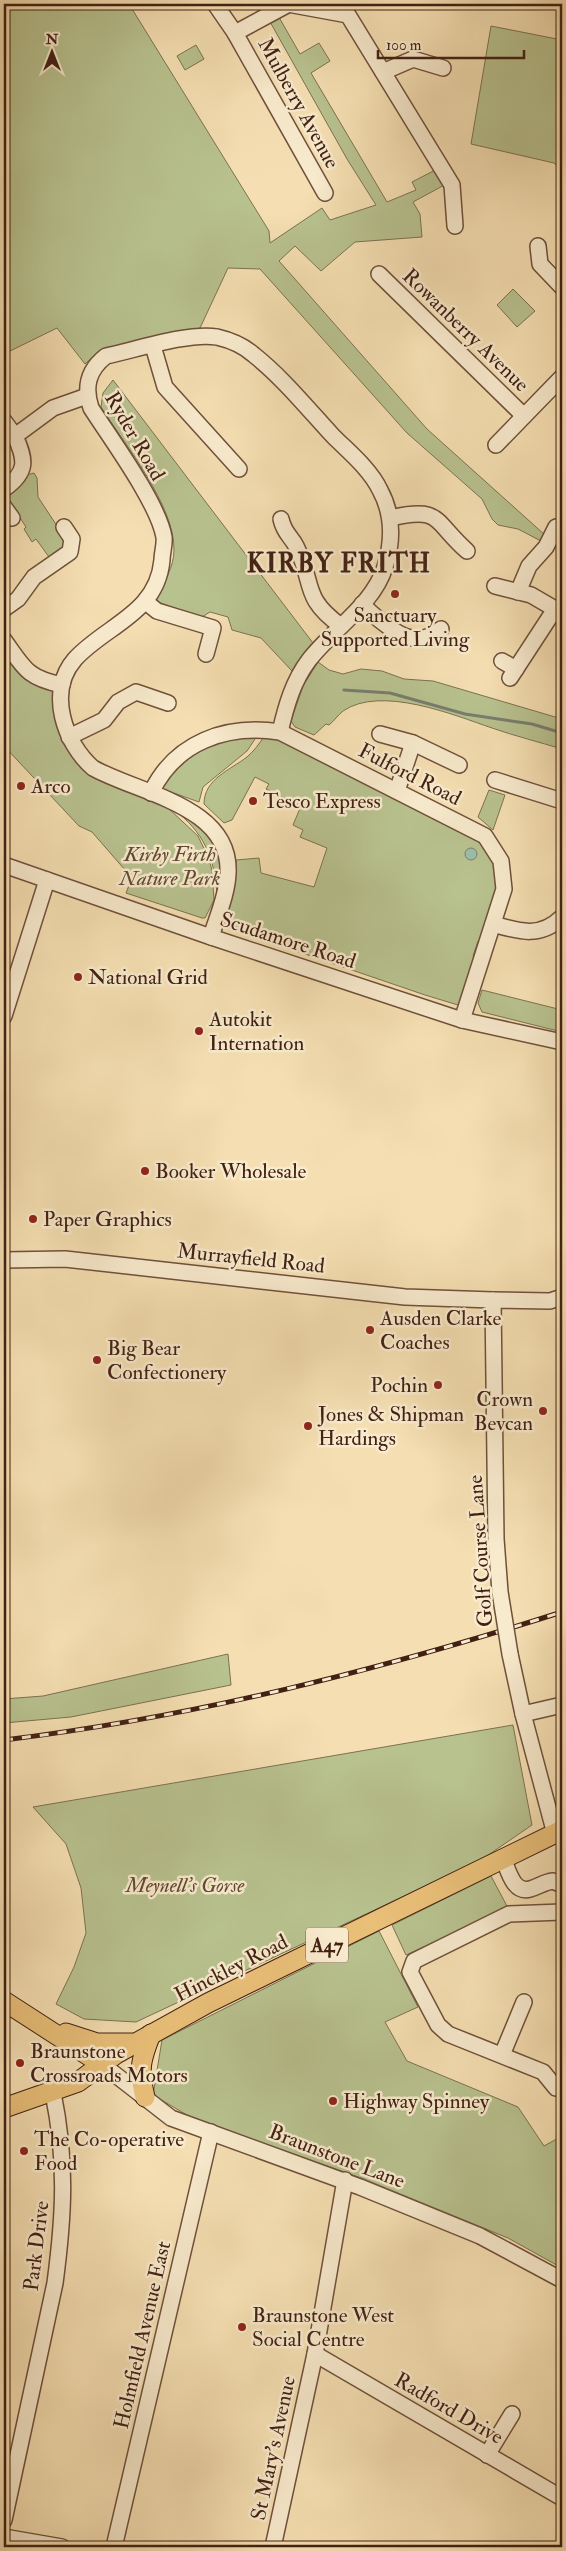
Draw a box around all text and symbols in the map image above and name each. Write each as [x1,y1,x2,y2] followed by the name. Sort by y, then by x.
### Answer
[28,28,78,78] north arrow
[378,28,525,60] scale bar
[45,31,59,48] text: N
[252,33,346,174] street label: Mulberry Avenue
[386,36,422,55] text: 100 m
[396,263,535,398] street label: Rowanberry Avenue
[98,387,171,486] street label: Ryder Road
[247,548,431,580] district label: KIRBY FRITH
[389,588,401,600] marker: Sanctuary Supported Living
[321,602,470,653] place label: Sanctuary Supported Living
[354,737,466,812] street label: Fulford Road
[30,773,71,800] place label: Arco
[15,780,27,792] marker: Arco
[263,788,381,815] place label: Tesco Express
[247,795,259,807] marker: Tesco Express
[119,841,220,892] park label: Kirby Firth Nature Park
[217,906,360,975] street label: Scudamore Road
[88,964,209,991] place label: National Grid
[72,971,84,983] marker: National Grid
[208,1006,304,1057] place label: Autokit Internation
[193,1025,205,1037] marker: Autokit Internation
[155,1158,306,1185] place label: Booker Wholesale
[139,1165,151,1177] marker: Booker Wholesale
[43,1206,172,1233] place label: Paper Graphics
[27,1213,39,1225] marker: Paper Graphics
[176,1237,327,1280] street label: Murrayfield Road
[379,1305,502,1356] place label: Ausden Clarke Coaches
[364,1324,376,1336] marker: Ausden Clarke Coaches
[107,1335,227,1386] place label: Big Bear Confectionery
[91,1354,103,1366] marker: Big Bear Confectionery
[370,1372,428,1399] place label: Pochin
[432,1379,444,1391] marker: Pochin
[474,1386,533,1437] place label: Crown Bevcan
[317,1401,464,1452] place label: Jones & Shipman Hardings
[537,1405,549,1417] marker: Crown Bevcan
[302,1420,314,1432] marker: Jones & Shipman Hardings
[462,1474,499,1628] street label: Golf Course Lane
[124,1872,245,1899] park label: Meynell's Gorse
[170,1928,293,2009] street label: Hinckley Road
[306,1928,348,1962] road number: A47
[30,2038,188,2089] place label: Braunstone Crossroads Motors
[14,2057,26,2069] marker: Braunstone Crossroads Motors
[343,2088,490,2115] place label: Highway Spinney
[327,2095,339,2107] marker: Highway Spinney
[265,2118,409,2195] street label: Braunstone Lane
[34,2126,184,2177] place label: The Co-operative Food
[18,2145,30,2157] marker: The Co-operative Food
[18,2199,55,2293] street label: Park Drive
[108,2238,177,2432] street label: Holmfield Avenue East
[252,2302,394,2353] place label: Braunstone West Social Centre
[236,2321,248,2333] marker: Braunstone West Social Centre
[389,2366,508,2451] street label: Radford Drive
[245,2373,302,2523] street label: St Mary's Avenue

